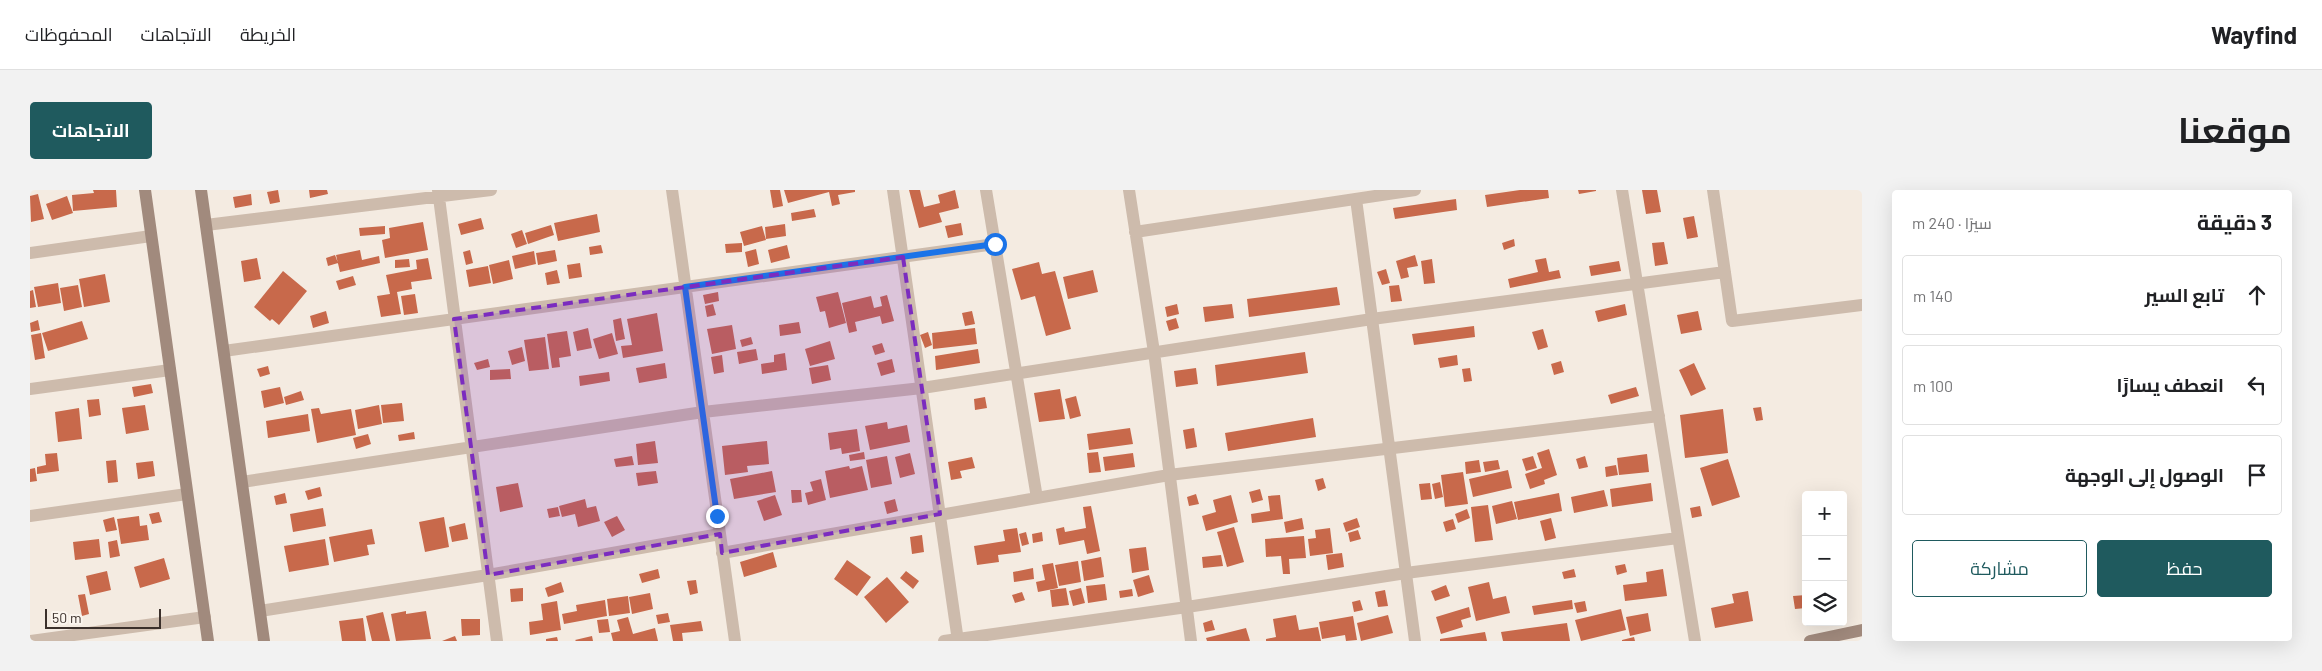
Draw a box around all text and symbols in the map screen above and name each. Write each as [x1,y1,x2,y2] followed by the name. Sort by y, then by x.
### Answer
[2211,20,2297,49] text: Wayfind
[25,23,113,45] text: المحفوظات
[141,23,212,45] text: الاتجاهات
[240,23,296,45] text: الخريطة
[30,102,152,159] button: الاتجاهات
[2178,108,2292,150] text: موقعنا
[2197,209,2272,234] text: 3 دقيقة
[1912,213,1992,232] text: سيرًا · 240 m
[984,233,1007,256] route start
[2243,281,2271,309] icon: ahead
[2145,283,2224,306] text: تابع السير
[1913,286,1953,305] text: 140 m
[2243,371,2271,399] icon: left
[2117,373,2224,396] text: انعطف يسارًا
[1913,376,1953,395] text: 100 m
[2243,461,2271,489] icon: arrive
[2065,463,2224,486] text: الوصول إلى الوجهة
[1802,491,1847,626] map controls
[1802,491,1847,536] button: +
[706,505,729,528] route end
[1802,536,1847,581] button: −
[1912,540,2087,597] button: مشاركة
[2097,540,2272,597] button: حفظ
[1802,581,1847,626] button: layers
[45,606,161,629] scale bar
[52,609,81,626] text: 50 m

